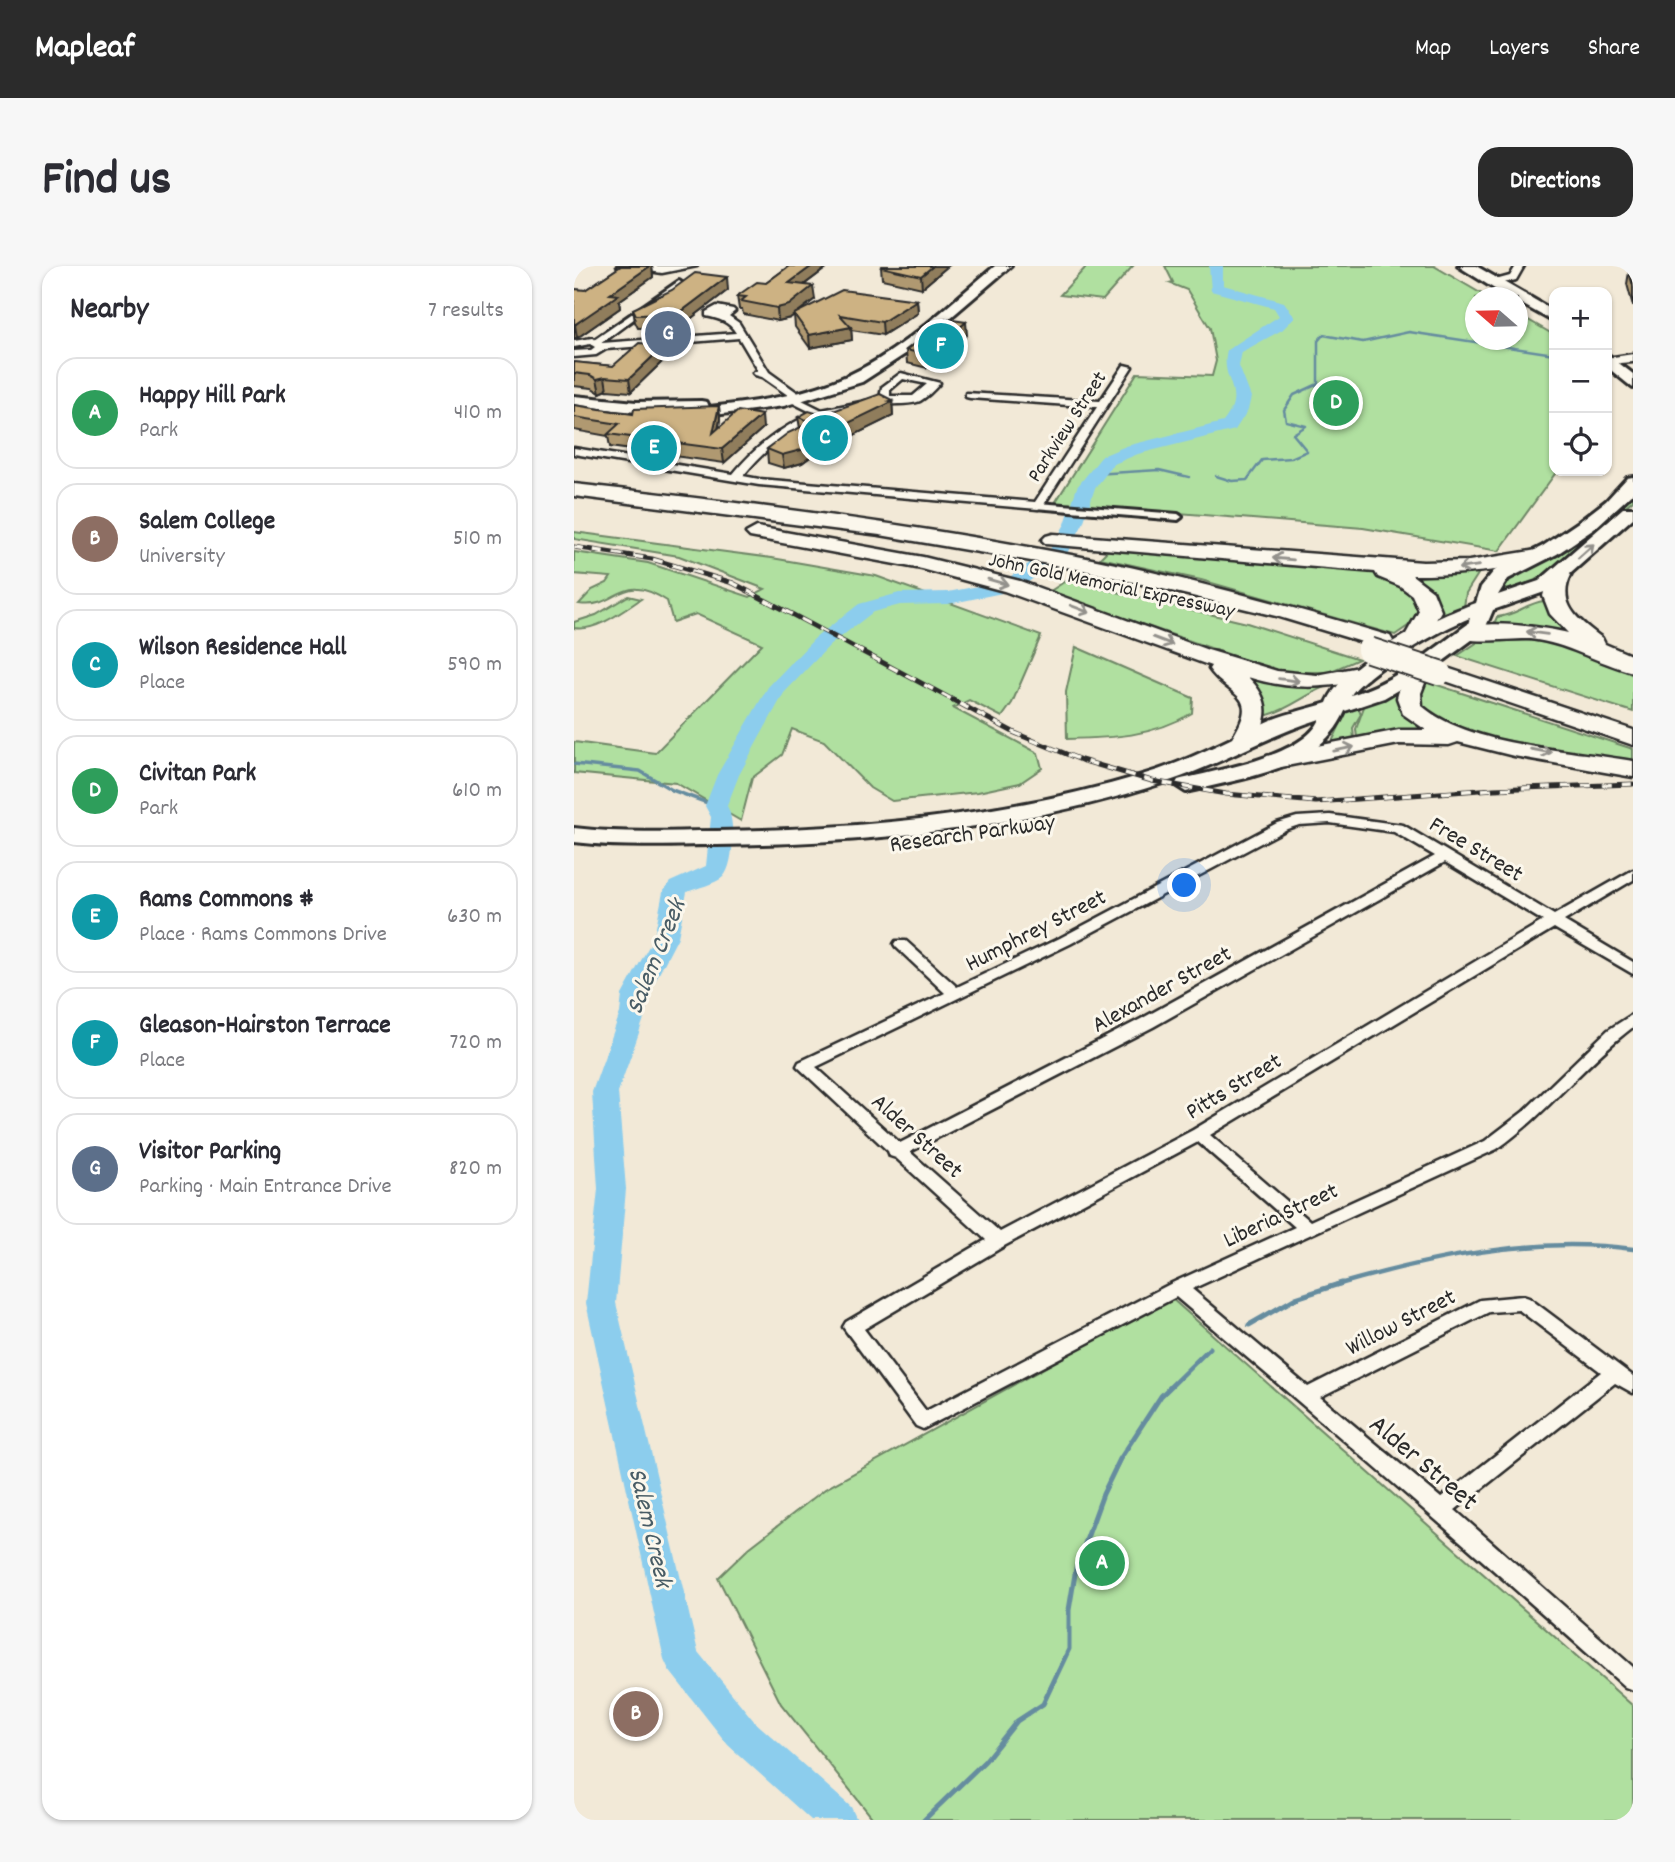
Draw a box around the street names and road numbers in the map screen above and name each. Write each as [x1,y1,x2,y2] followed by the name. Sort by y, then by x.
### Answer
[1021,366,1116,489] street label: Parkview Street
[986,546,1238,628] street label: John Gold Memorial Expressway
[888,806,1059,863] street label: Research Parkway
[1422,809,1529,892] street label: Free Street
[960,881,1113,982] street label: Humphrey Street
[1086,938,1239,1043] street label: Alexander Street
[1180,1045,1289,1130] street label: Pitts Street
[862,1087,970,1188] street label: Alder Street
[1218,1175,1345,1258] street label: Liberia Street
[1340,1281,1462,1366] street label: Willow Street
[1358,1407,1485,1523] street label: Alder Street

